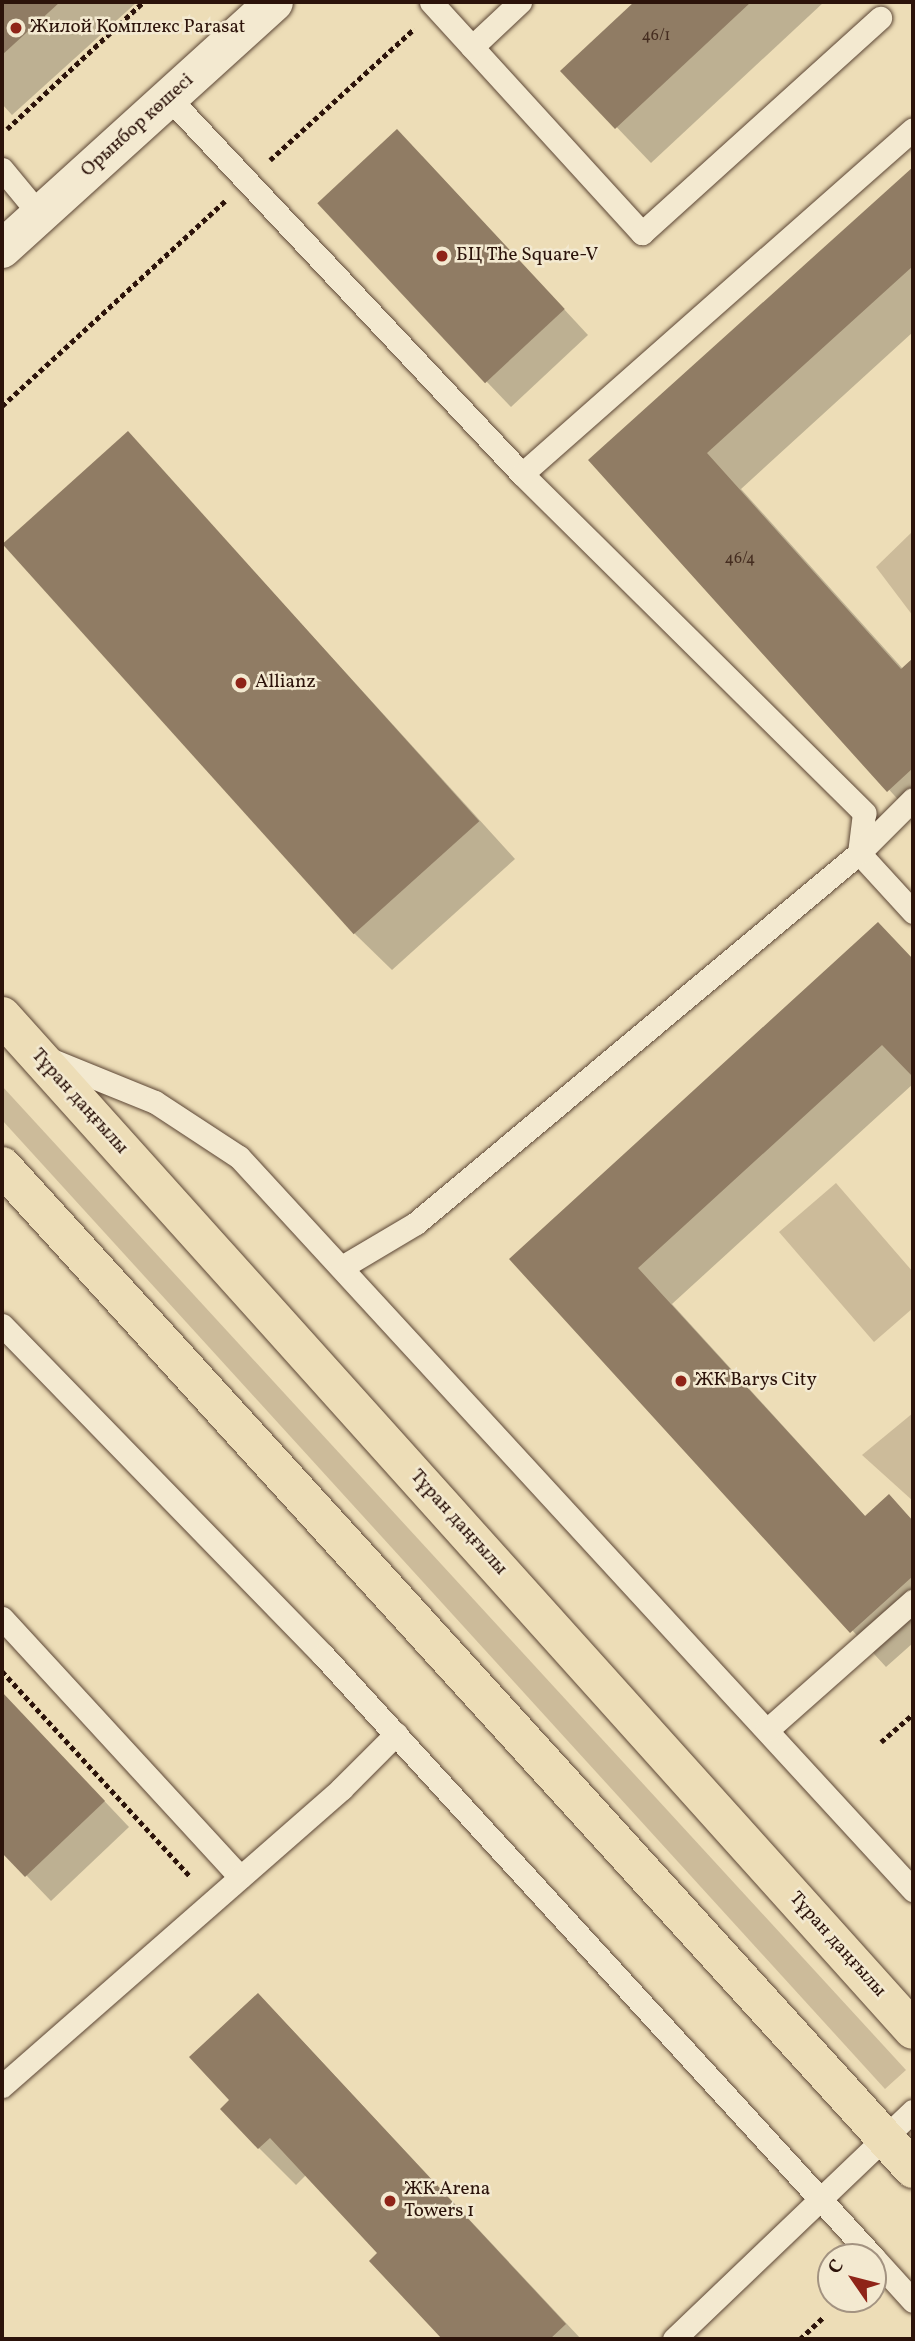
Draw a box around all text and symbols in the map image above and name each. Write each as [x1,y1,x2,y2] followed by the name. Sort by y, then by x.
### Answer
[30,17,245,39] place label: Жилой Комплекс Parasat
[8,20,24,36] marker: Жилой Комплекс Parasat
[641,26,671,46] house number: 46/1
[77,69,199,183] street label: Орынбор көшесі
[456,245,598,267] place label: БЦ The Square-V
[434,248,450,264] marker: БЦ The Square-V
[725,549,755,569] house number: 46/4
[255,672,316,694] place label: Allianz
[233,675,249,691] marker: Allianz
[26,1045,132,1159] street label: Тұран даңғылы
[695,1370,817,1392] place label: ЖК Barys City
[673,1373,689,1389] marker: ЖК Barys City
[405,1466,511,1580] street label: Тұран даңғылы
[784,1888,890,2002] street label: Тұран даңғылы
[404,2179,490,2223] place label: ЖК Arena Towers 1
[382,2193,398,2209] marker: ЖК Arena Towers 1
[817,2243,887,2313] north arrow
[822,2255,851,2280] text: С

